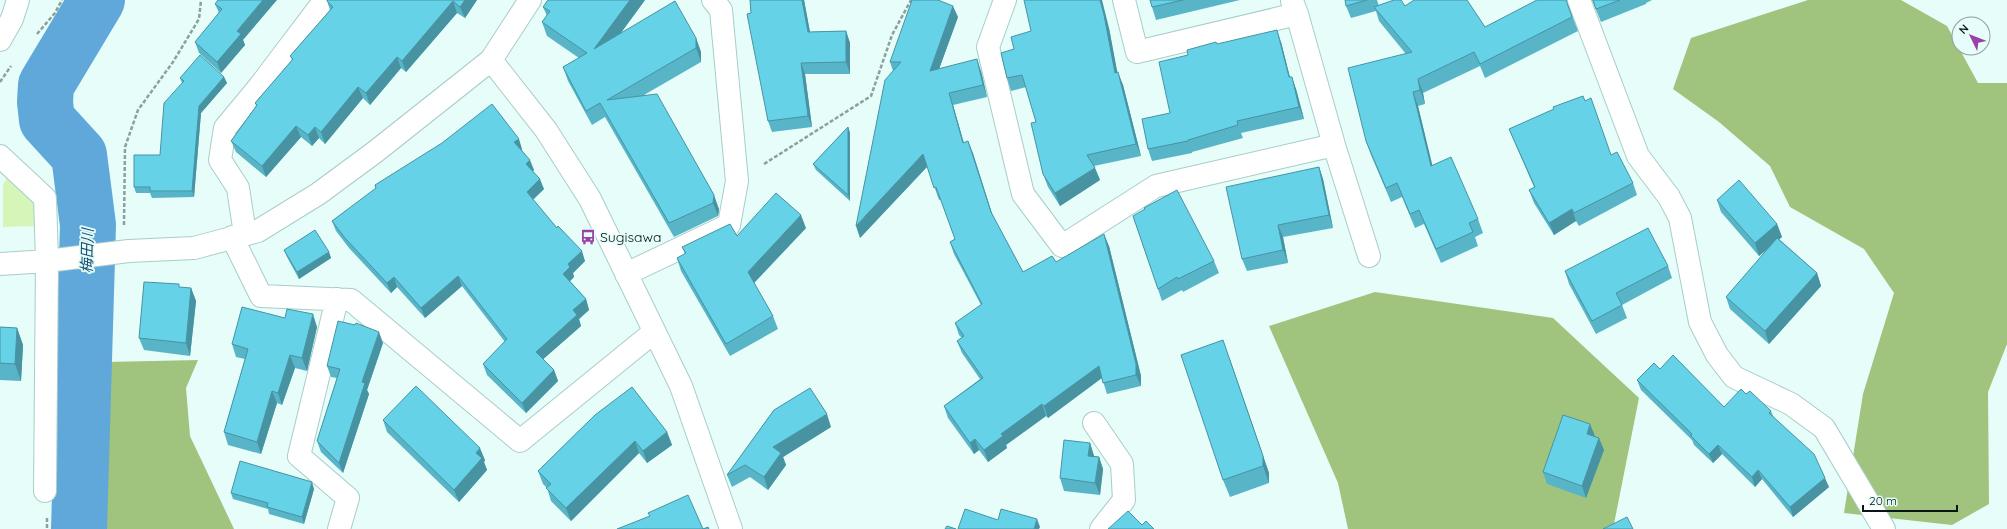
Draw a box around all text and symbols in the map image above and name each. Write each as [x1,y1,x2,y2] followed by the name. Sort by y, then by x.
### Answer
[1951,16,1991,56] north arrow
[1956,21,1972,37] text: N
[77,226,97,274] water label: 梅田川
[579,228,597,246] bus stop icon: Sugisawa
[600,228,662,246] place label: Sugisawa
[1863,487,1957,513] scale bar
[1869,493,1897,508] text: 20 m

